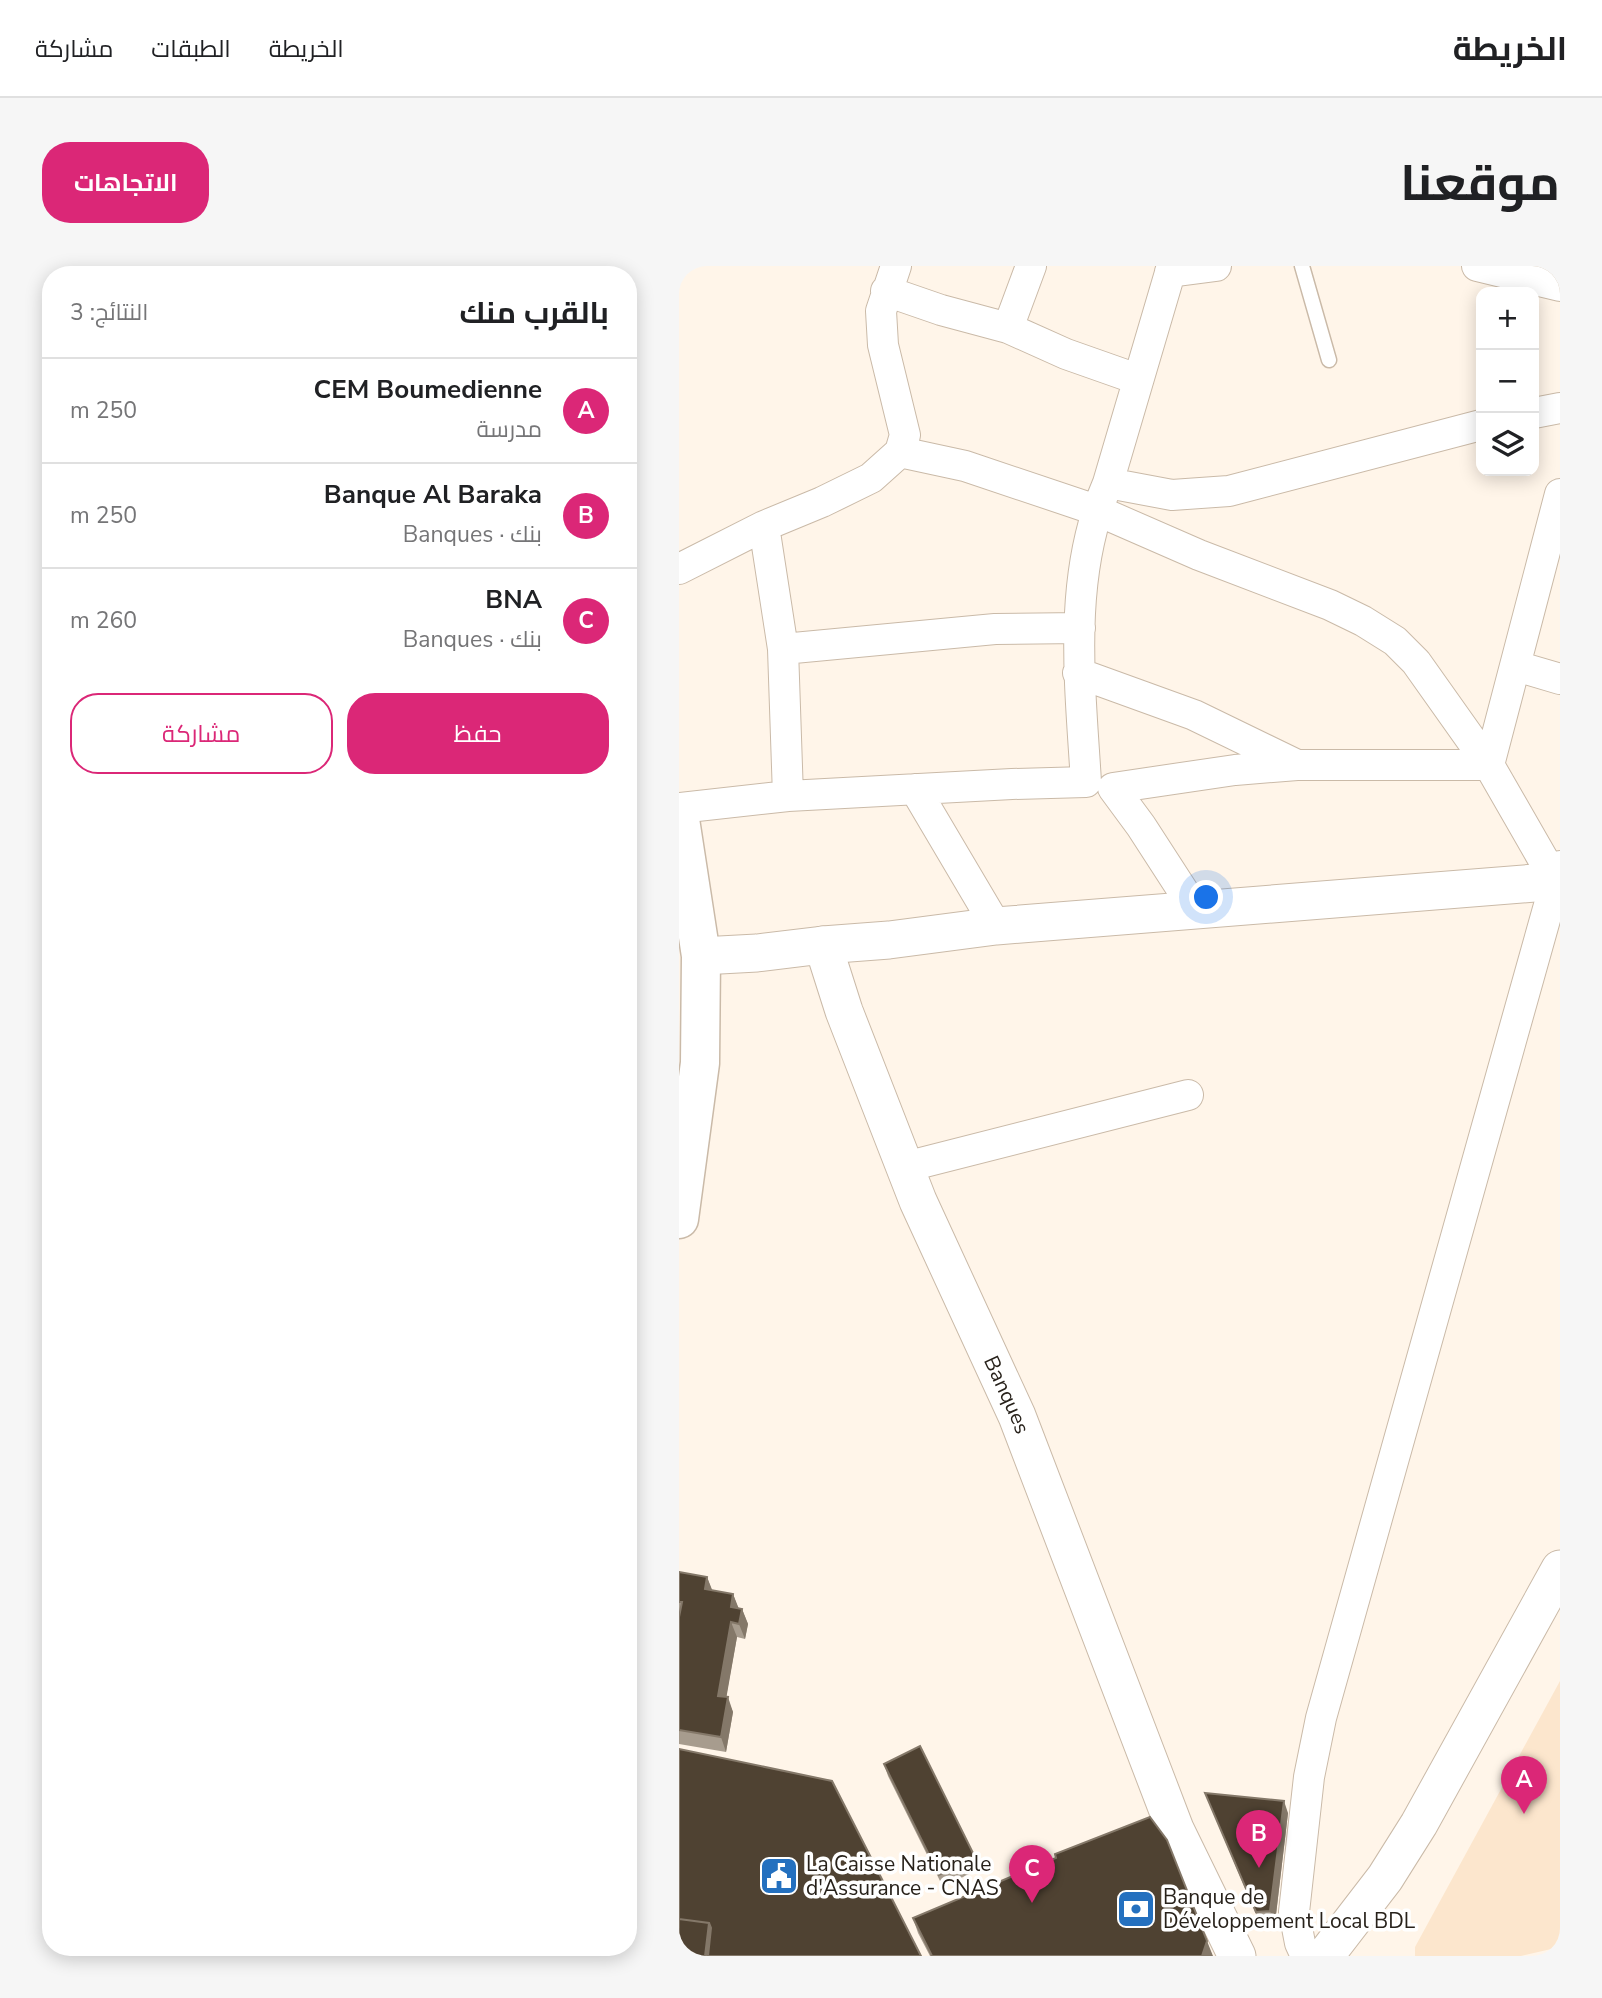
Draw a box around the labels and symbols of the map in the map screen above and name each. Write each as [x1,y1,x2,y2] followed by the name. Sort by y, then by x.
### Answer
[1189,880,1223,914] your location
[977,1351,1036,1438] street label: Banques
[1501,1756,1547,1814] pin: A
[1236,1810,1282,1868] pin: B
[1009,1845,1055,1903] pin: C
[806,1850,999,1902] place label: La Caisse Nationale d'Assurance - CNAS
[758,1855,800,1897] public building icon: La Caisse Nationale d'Assurance - CNAS
[1163,1883,1416,1935] place label: Banque de Développement Local BDL
[1115,1888,1157,1930] bank icon: Banque de Développement Local BDL

